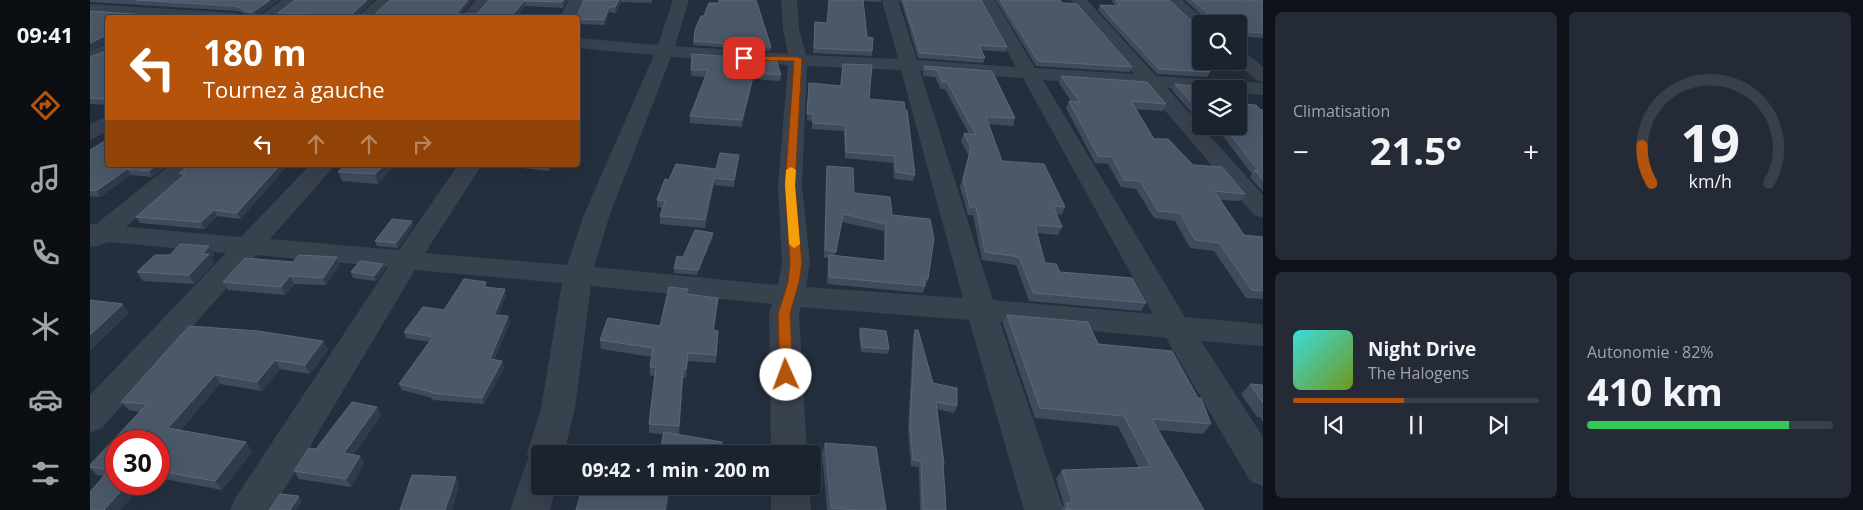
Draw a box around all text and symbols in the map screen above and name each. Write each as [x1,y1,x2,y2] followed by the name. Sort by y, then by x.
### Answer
[1192,15,1247,135] map controls
[1192,15,1247,70] button: search
[17,19,73,49] text: 09:41
[203,29,307,76] text: 180 m
[120,35,185,100] icon: left
[723,37,765,79] pin
[730,44,758,72] icon: arrive
[203,74,385,104] text: Tournez à gauche
[1192,80,1247,135] button: layers
[28,88,63,123] icon: directions
[1293,100,1390,122] text: Climatisation
[1680,106,1740,177] text: 19
[1370,124,1462,176] text: 21.5°
[249,130,277,158] icon: left
[302,130,330,158] icon: ahead
[355,130,383,158] icon: ahead
[408,130,436,158] icon: right
[1293,132,1309,170] text: −
[1523,132,1539,170] text: +
[28,161,63,196] icon: music
[1688,169,1732,193] text: km/h
[28,235,63,270] icon: phone
[28,309,63,344] icon: climate
[1368,336,1476,362] text: Night Drive
[1587,341,1714,363] text: Autonomie · 82%
[759,348,811,400] position arrow
[1368,362,1469,384] text: The Halogens
[1587,365,1723,417] text: 410 km
[28,382,63,417] icon: car
[1320,411,1348,439] icon: previous
[1402,411,1430,439] icon: pause
[1484,411,1512,439] icon: next
[105,430,170,495] speed limit sign: 30
[28,456,63,491] icon: filters
[582,457,770,483] text: 09:42 · 1 min · 200 m

